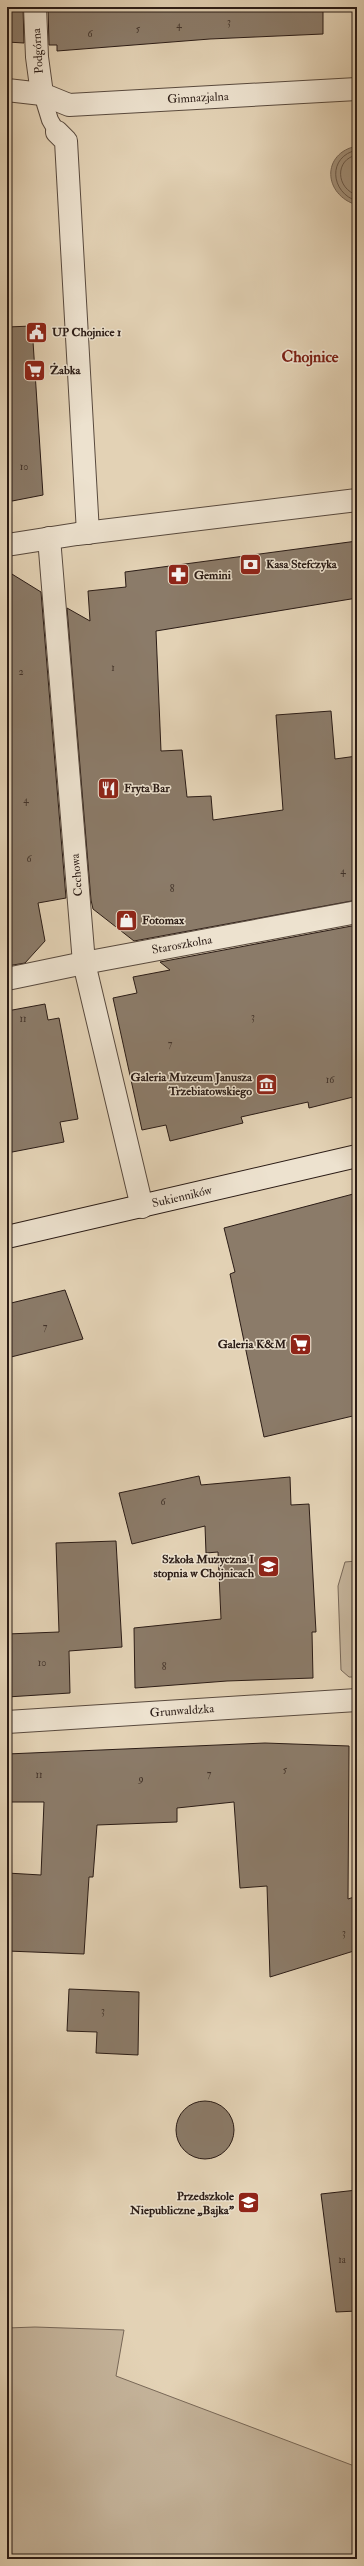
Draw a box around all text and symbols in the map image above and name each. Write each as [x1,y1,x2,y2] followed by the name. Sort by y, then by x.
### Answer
[227,16,231,28] house number: 3
[176,19,182,31] house number: 4
[136,23,141,35] house number: 5
[29,27,47,74] street label: Podgórna
[87,28,93,40] house number: 6
[167,89,230,107] street label: Gimnazjalna
[23,319,49,345] public building icon: UP Chojnice 1
[52,325,121,340] place label: UP Chojnice 1
[281,347,339,367] district label: Chojnice
[21,357,47,383] supermarket icon: Żabka
[50,362,81,378] place label: Żabka
[20,461,28,473] house number: 10
[238,551,264,577] bank icon: Kasa Stefczyka
[266,557,338,572] place label: Kasa Stefczyka
[165,562,191,588] pharmacy icon: Gemini
[194,568,232,583] place label: Gemini
[111,662,115,674] house number: 1
[18,666,24,678] house number: 2
[95,775,121,801] restaurant icon: Fryta Bar
[124,781,170,796] place label: Fryta Bar
[23,794,29,806] house number: 4
[68,852,86,897] street label: Cechowa
[26,853,32,865] house number: 6
[340,865,346,877] house number: 4
[170,883,175,895] house number: 8
[113,907,139,933] shop icon: Fotomax
[142,913,185,928] place label: Fotomax
[151,932,214,958] street label: Staroszkolna
[251,1011,255,1023] house number: 3
[19,1013,27,1025] house number: 11
[168,1038,173,1050] house number: 7
[131,1070,253,1099] place label: Galeria Muzeum Janusza Trzebiatowskiego
[254,1071,280,1097] museum icon: Galeria Muzeum Janusza Trzebiatowskiego
[326,1074,335,1086] house number: 16
[151,1183,214,1211] street label: Sukienników
[43,1321,48,1333] house number: 7
[288,1331,314,1357] supermarket icon: Galeria K&M
[218,1337,286,1352] place label: Galeria K&M
[160,1496,166,1508] house number: 6
[154,1552,255,1581] place label: Szkoła Muzyczna I stopnia w Chojnicach
[256,1553,282,1579] school or university icon: Szkoła Muzyczna I stopnia w Chojnicach
[38,1657,46,1669] house number: 10
[162,1661,167,1673] house number: 8
[149,1701,216,1721] street label: Grunwaldzka
[283,1764,288,1776] house number: 5
[207,1768,212,1780] house number: 7
[35,1769,43,1781] house number: 11
[137,1773,144,1785] house number: 9
[342,1927,346,1939] house number: 3
[101,2005,105,2017] house number: 3
[129,2189,235,2218] place label: Przedszkole Niepubliczne „Bajka”
[236,2190,262,2216] school or university icon: Przedszkole Niepubliczne „Bajka”
[338,2254,347,2266] house number: 1a

